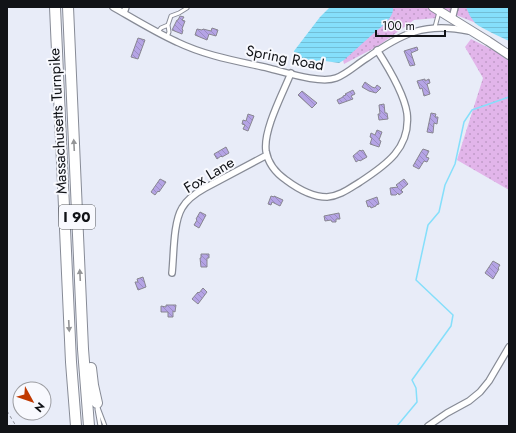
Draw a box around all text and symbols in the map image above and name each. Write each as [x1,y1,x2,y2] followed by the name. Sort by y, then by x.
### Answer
[376,12,445,38] scale bar
[382,17,415,35] text: 100 m
[244,40,326,76] street label: Spring Road
[43,47,73,195] street label: Massachusetts Turnpike
[71,138,77,151] one-way arrow
[180,151,239,199] street label: Fox Lane
[59,205,95,229] road number: I 90
[77,268,83,281] one-way arrow
[66,320,73,332] one-way arrow
[12,381,52,421] north arrow
[31,399,49,416] text: N

